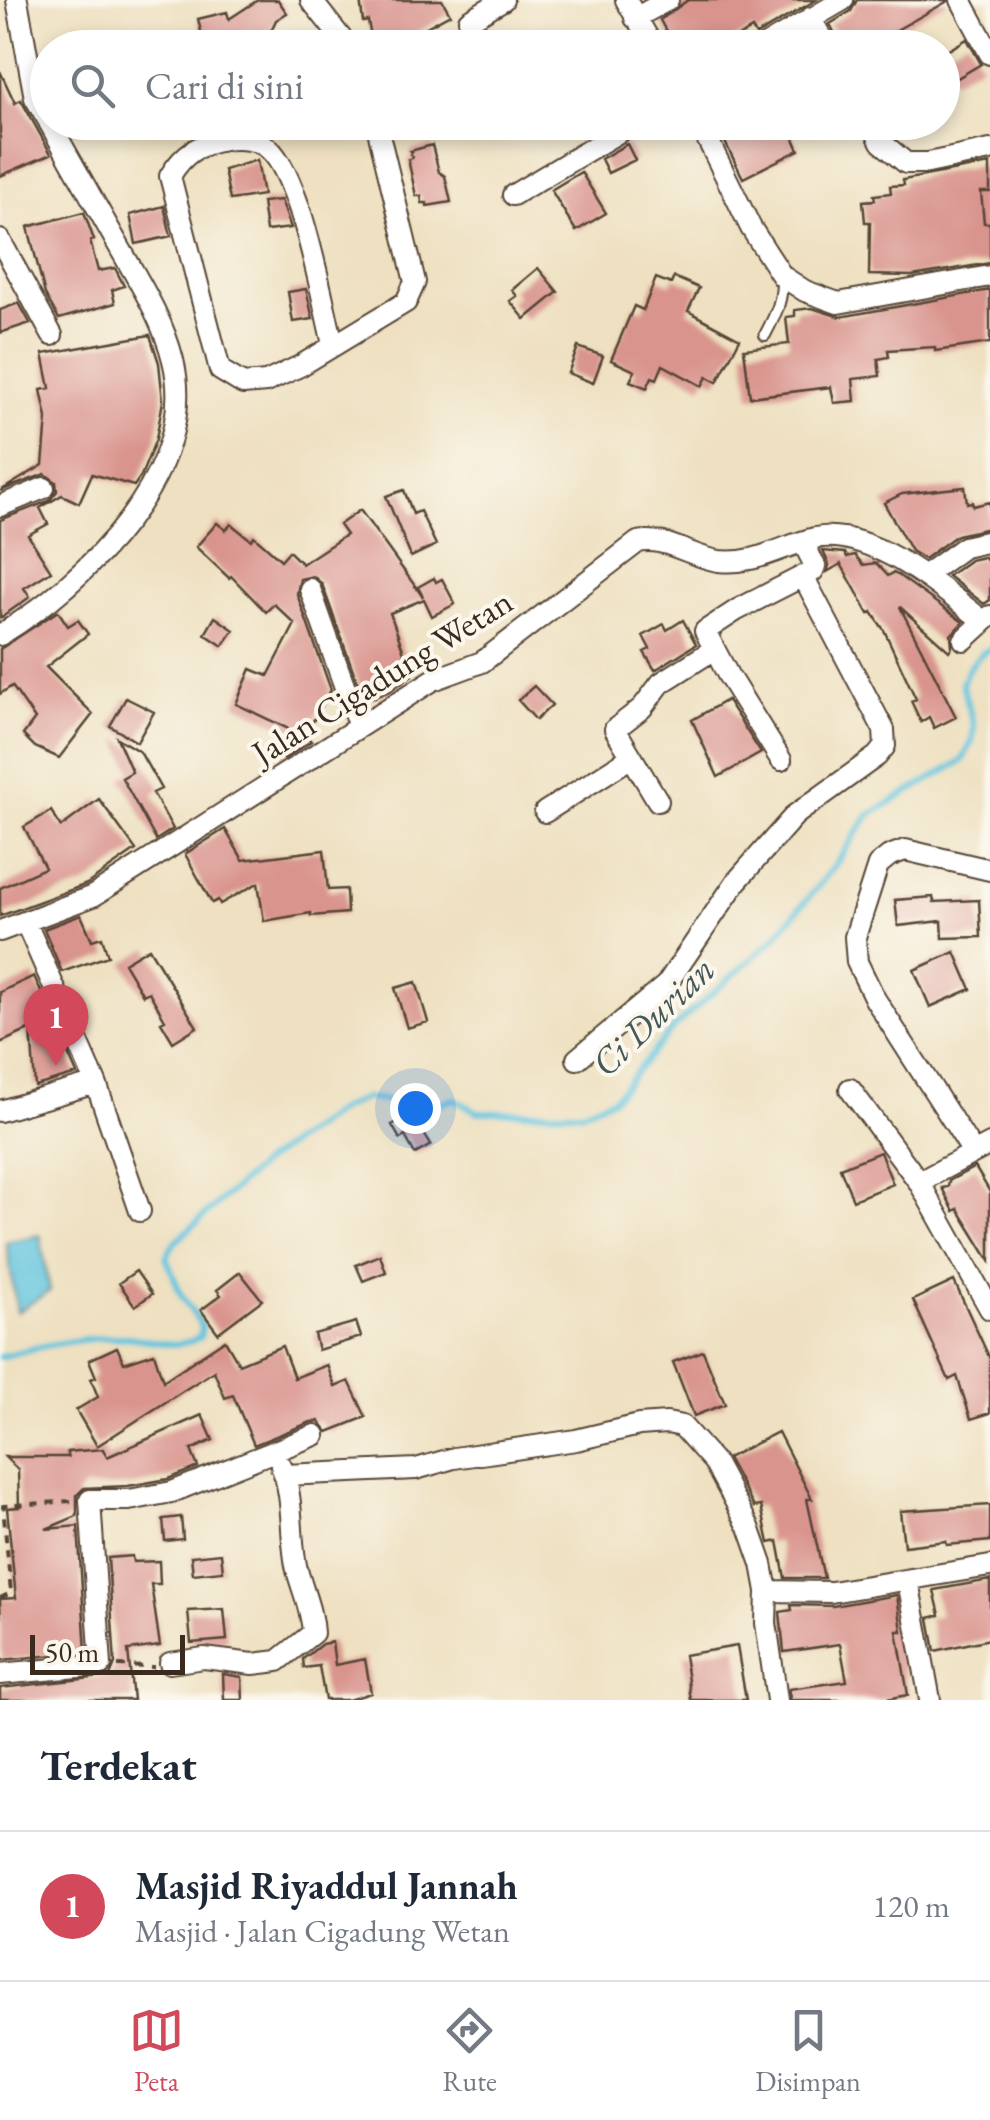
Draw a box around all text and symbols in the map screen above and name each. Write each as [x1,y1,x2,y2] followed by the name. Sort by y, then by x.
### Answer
[30,30,960,140] search box
[65,58,120,113] icon: search
[145,61,304,110] text: Cari di sini
[241,578,520,776] street label: Jalan Cigadung Wetan
[580,945,725,1087] water label: Ci Durian
[23,984,88,1066] pin: 1
[390,1083,441,1134] your location
[30,1630,185,1674] scale bar
[45,1634,99,1670] text: 50 m
[40,1738,197,1793] text: Terdekat
[135,1861,518,1910] text: Masjid Riyaddul Jannah
[64,1885,81,1927] text: 1
[873,1885,950,1927] text: 120 m
[135,1910,510,1952] text: Masjid · Jalan Cigadung Wetan
[129,2003,184,2099] tab: Peta
[442,2003,497,2099] tab: Rute
[755,2003,861,2099] tab: Disimpan

